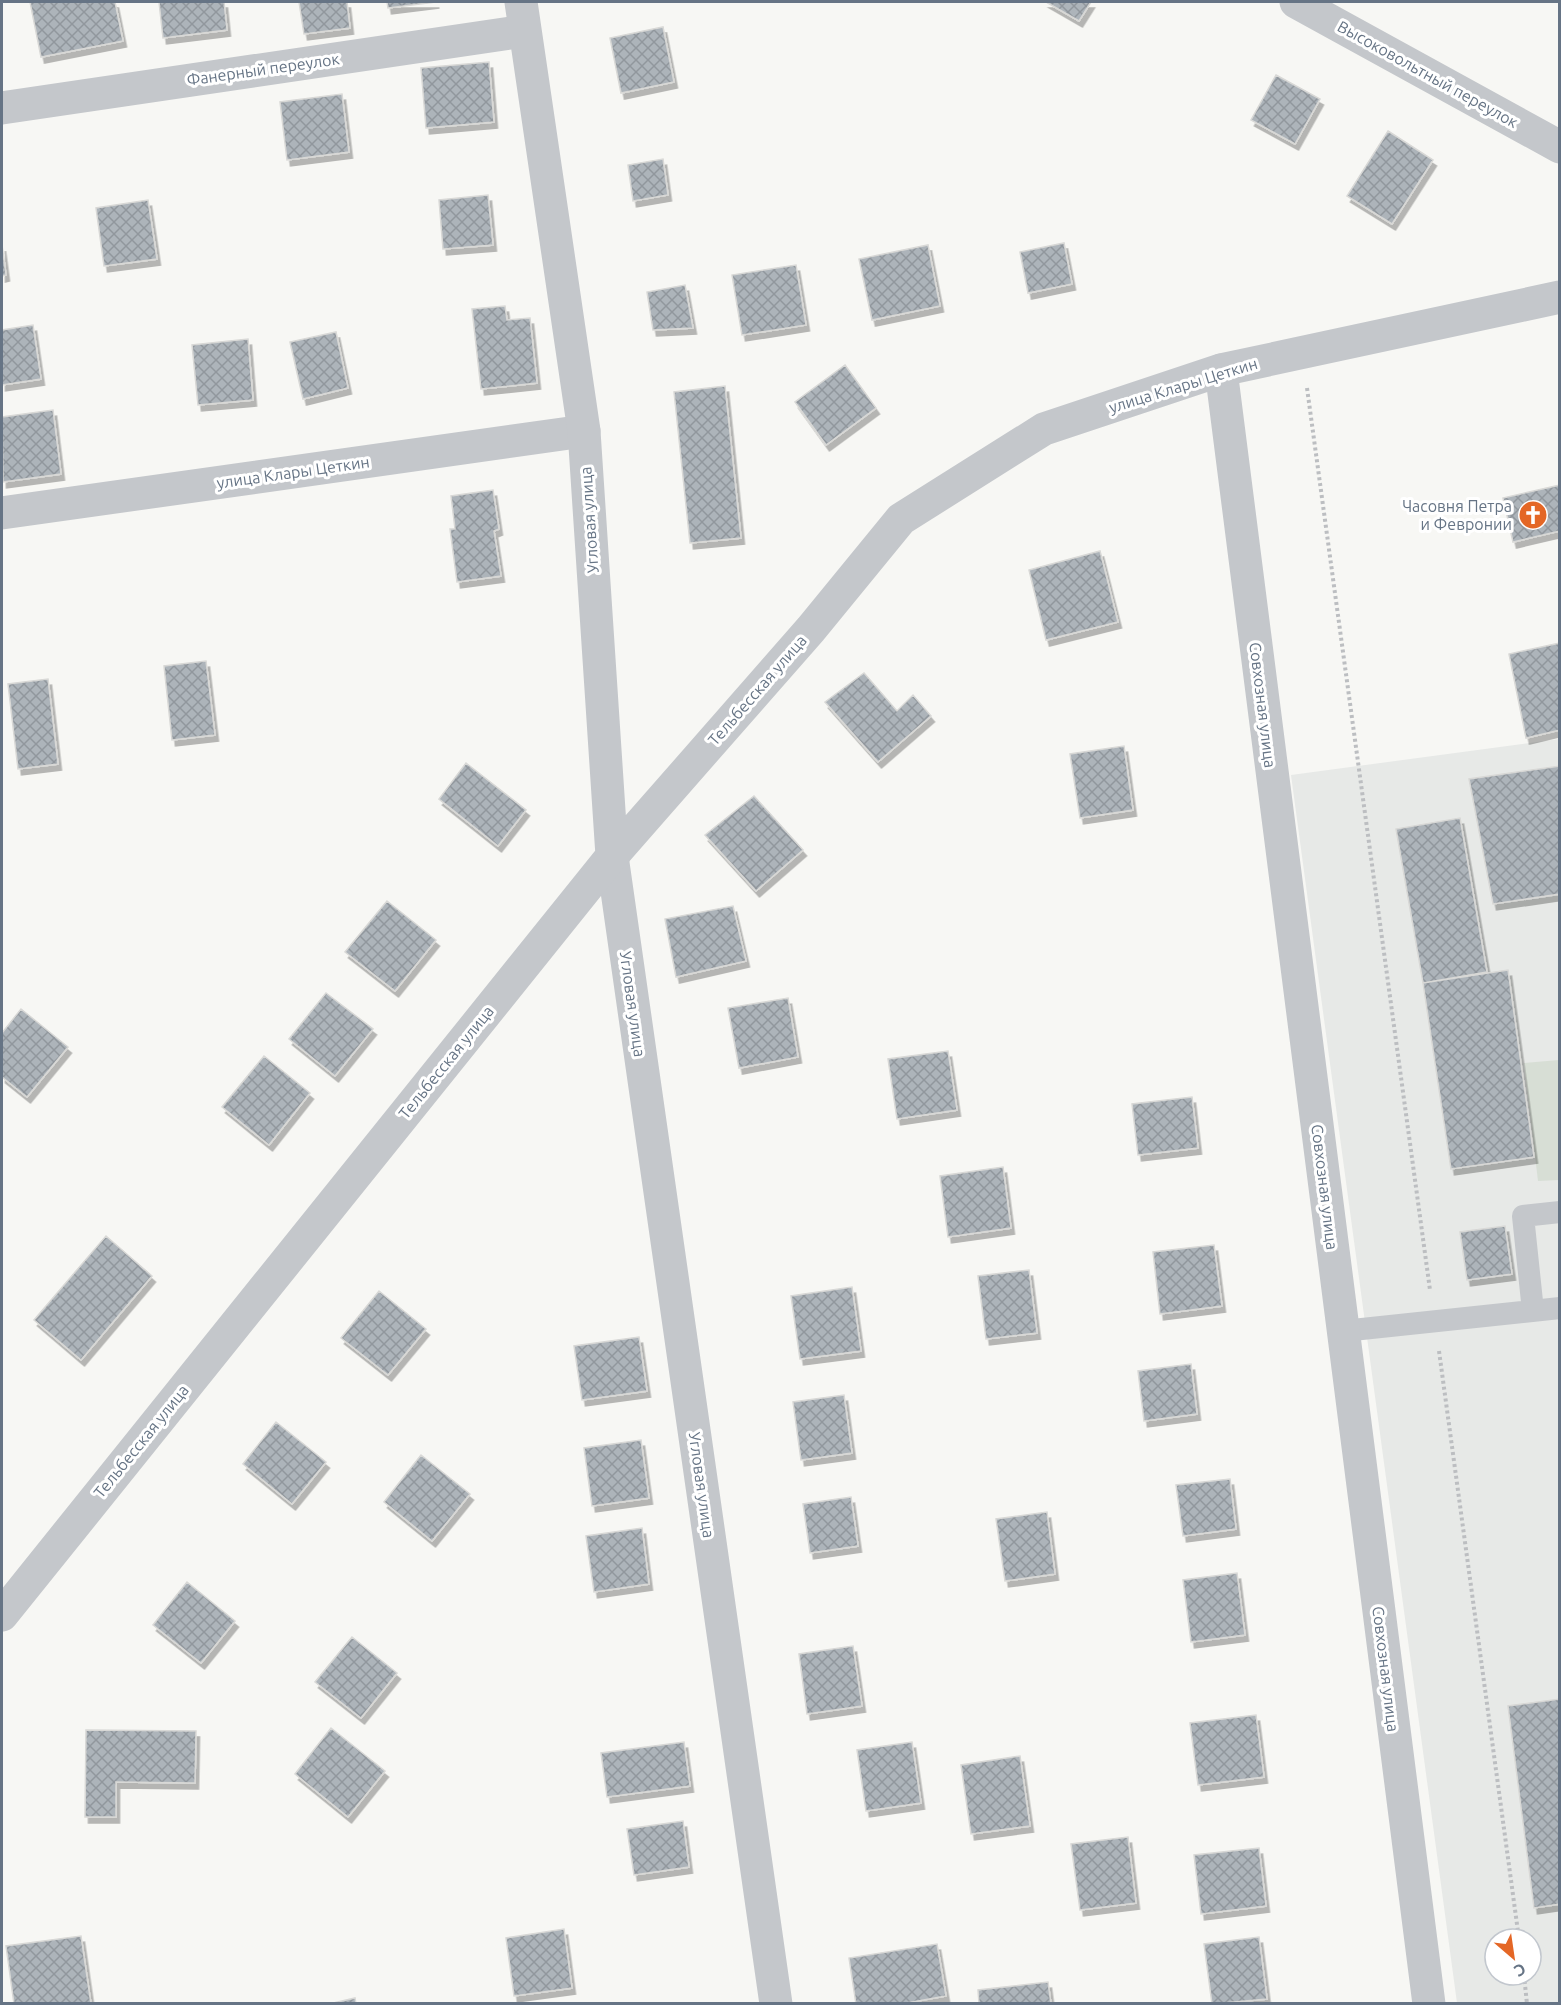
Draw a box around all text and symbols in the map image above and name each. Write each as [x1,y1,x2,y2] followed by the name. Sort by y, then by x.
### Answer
[1335,17,1521,131] street label: Высоковольтный переулок
[185,49,341,89] street label: Фанерный переулок
[1107,354,1259,416] street label: улица Клары Цеткин
[215,452,371,492] street label: улица Клары Цеткин
[576,466,602,574] street label: Угловая улица
[1402,497,1512,533] place label: Часовня Петра и Февронии
[1517,499,1549,531] church icon: Часовня Петра и Февронии
[704,631,810,749] street label: Тельбесская улица
[1246,641,1280,769] street label: Совхозная улица
[617,950,649,1058] street label: Угловая улица
[395,1002,497,1122] street label: Тельбесская улица
[1308,1123,1342,1251] street label: Совхозная улица
[90,1381,192,1501] street label: Тельбесская улица
[686,1431,718,1539] street label: Угловая улица
[1369,1605,1403,1733] street label: Совхозная улица
[1483,1927,1543,1987] north arrow
[1511,1960,1529,1980] text: С

